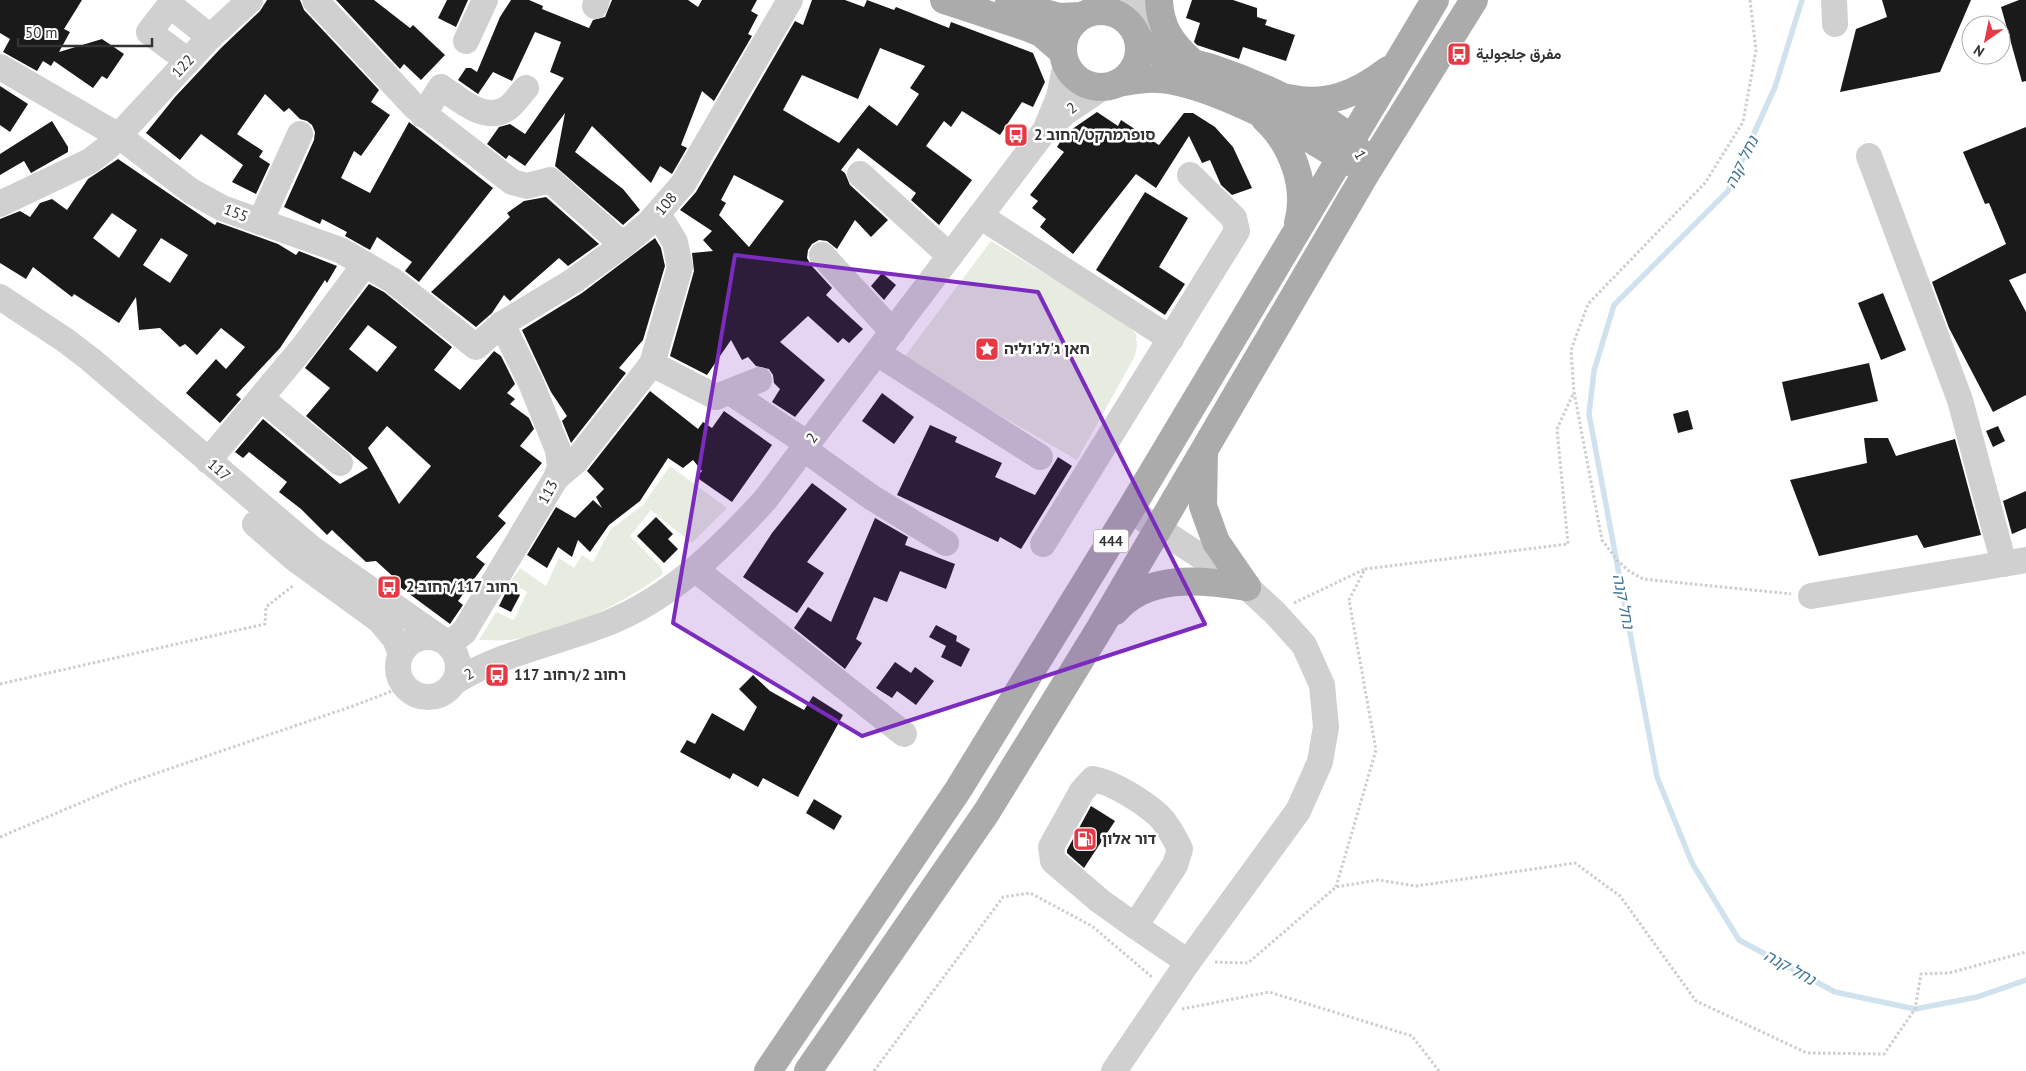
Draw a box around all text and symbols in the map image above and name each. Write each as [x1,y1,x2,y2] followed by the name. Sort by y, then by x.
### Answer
[18,15,151,47] scale bar
[1961,15,2011,65] north arrow
[25,23,58,42] text: 50 m
[1446,41,1472,67] bus stop icon: مفرق جلجولية
[1970,41,1988,61] text: N
[1476,44,1562,63] place label: مفرق جلجولية
[167,50,198,81] street label: 122
[1063,98,1081,118] street label: 2
[1003,122,1029,148] bus stop icon: סופרמרקט/רחוב 2
[1034,125,1155,144] place label: סופרמרקט/רחוב 2
[1720,132,1763,191] water label: נחל קנה
[1350,147,1371,163] street label: 1
[650,188,681,219] street label: 108
[221,199,251,226] street label: 155
[974,336,1000,362] place icon: חאן ג'לג'וליה
[1004,339,1090,358] place label: חאן ג'לג'וליה
[802,429,822,447] street label: 2
[204,454,235,485] street label: 117
[533,476,562,507] street label: 113
[1094,530,1128,552] road number: 444
[1609,572,1639,631] water label: נחל קנה
[376,574,402,600] bus stop icon: רחוב 117/רחוב 2
[406,577,518,596] place label: רחוב 117/רחוב 2
[484,662,510,688] bus stop icon: רחוב 2/רחוב 117
[460,663,477,684] street label: 2
[514,665,626,684] place label: רחוב 2/רחוב 117
[1072,826,1098,852] fuel station icon: דור אלון
[1102,829,1156,848] place label: דור אלון
[1761,945,1820,990] water label: נחל קנה

